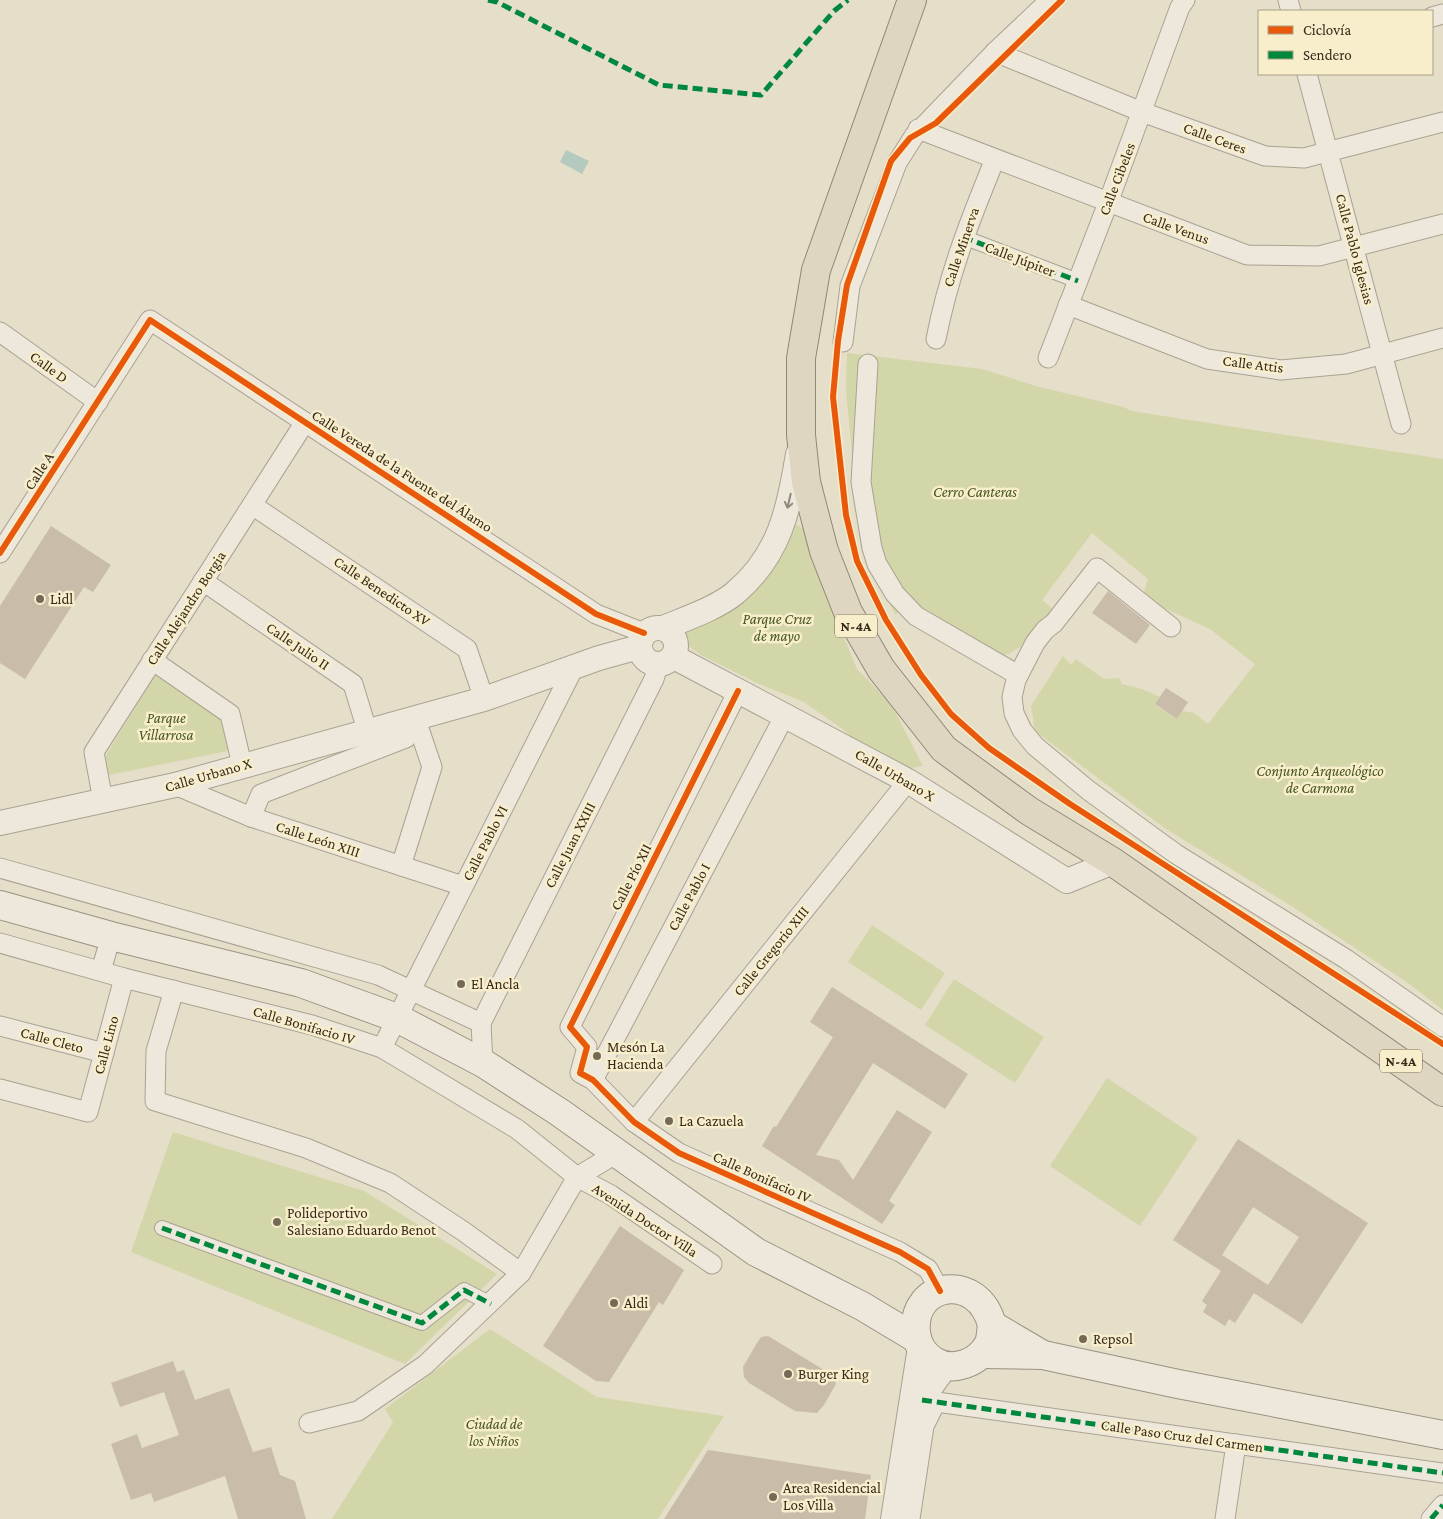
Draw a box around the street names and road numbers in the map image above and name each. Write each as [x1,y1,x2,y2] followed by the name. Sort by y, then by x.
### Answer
[1181,119,1249,157] street label: Calle Ceres
[1096,140,1138,218] street label: Calle Cibeles
[1332,192,1378,307] street label: Calle Pablo Iglesias
[940,205,982,289] street label: Calle Minerva
[1141,209,1211,247] street label: Calle Venus
[982,238,1058,281] street label: Calle Júpiter
[27,348,71,386] street label: Calle D
[1222,352,1284,376] street label: Calle Attis
[309,407,495,535] street label: Calle Vereda de la Fuente del Álamo
[21,449,57,493] street label: Calle A
[143,548,230,669] street label: Calle Alejandro Borgia
[331,553,433,629] street label: Calle Benedicto XV
[835,614,877,638] road number: N-4A
[263,619,333,674] street label: Calle Julio II
[852,746,938,805] street label: Calle Urbano X
[163,755,254,795] street label: Calle Urbano X
[542,800,599,891] street label: Calle Juan XXIII
[459,803,511,883] street label: Calle Pablo VI
[274,818,362,860] street label: Calle León XIII
[607,841,655,913] street label: Calle Pío XII
[665,861,713,933] street label: Calle Pablo I
[730,903,813,1000] street label: Calle Gregorio XIII
[251,1003,357,1047] street label: Calle Bonifacio IV
[91,1014,121,1076] street label: Calle Lino
[19,1024,85,1056] street label: Calle Cleto
[1380,1050,1422,1072] road number: N-4A
[711,1148,814,1206] street label: Calle Bonifacio IV
[589,1180,701,1260] street label: Avenida Doctor Villa
[1100,1417,1264,1455] street label: Calle Paso Cruz del Carmen

